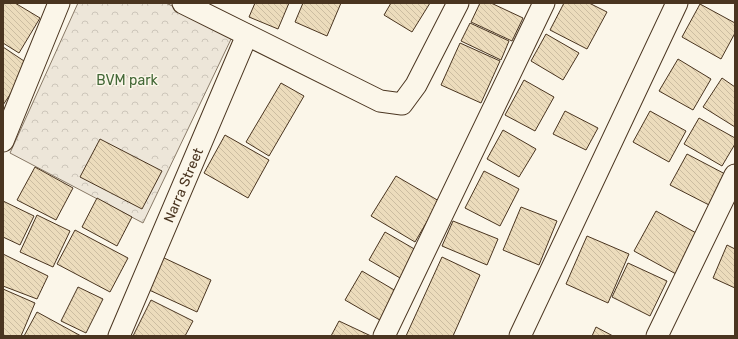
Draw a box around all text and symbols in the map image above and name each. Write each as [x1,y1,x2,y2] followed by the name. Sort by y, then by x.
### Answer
[96,72,159,89] park label: BVM park
[160,145,207,225] street label: Narra Street

